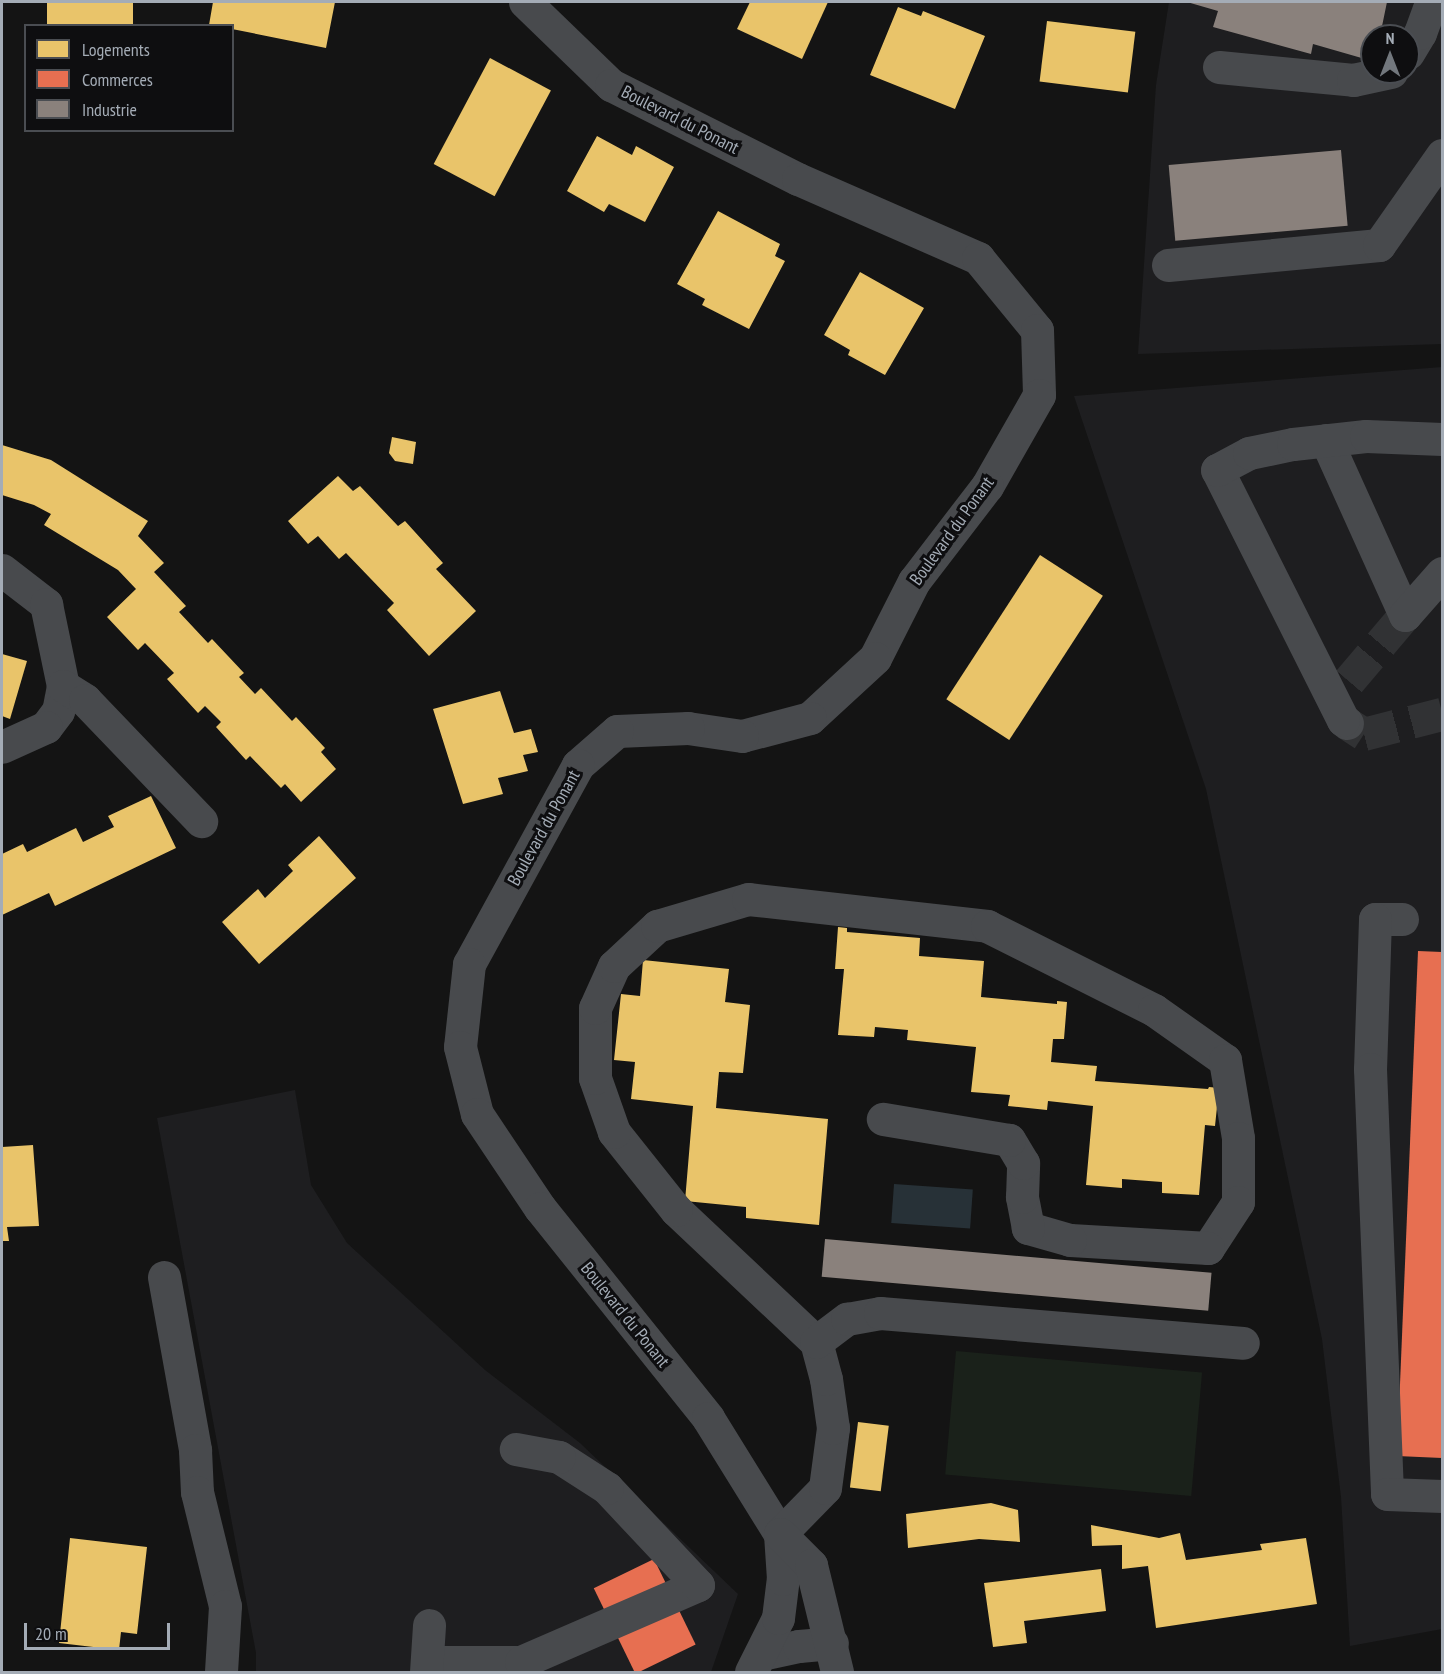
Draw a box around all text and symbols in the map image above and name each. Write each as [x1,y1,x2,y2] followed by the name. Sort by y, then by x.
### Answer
[24,24,234,132] legend
[1360,24,1420,84] north arrow
[1386,28,1394,48] text: N
[82,38,150,61] text: Logements
[82,68,153,91] text: Commerces
[618,81,742,159] street label: Boulevard du Ponant
[82,98,137,121] text: Industrie
[905,473,999,589] street label: Boulevard du Ponant
[503,766,585,890] street label: Boulevard du Ponant
[576,1258,674,1372] street label: Boulevard du Ponant
[27,1611,172,1649] scale bar
[35,1622,67,1645] text: 20 m

